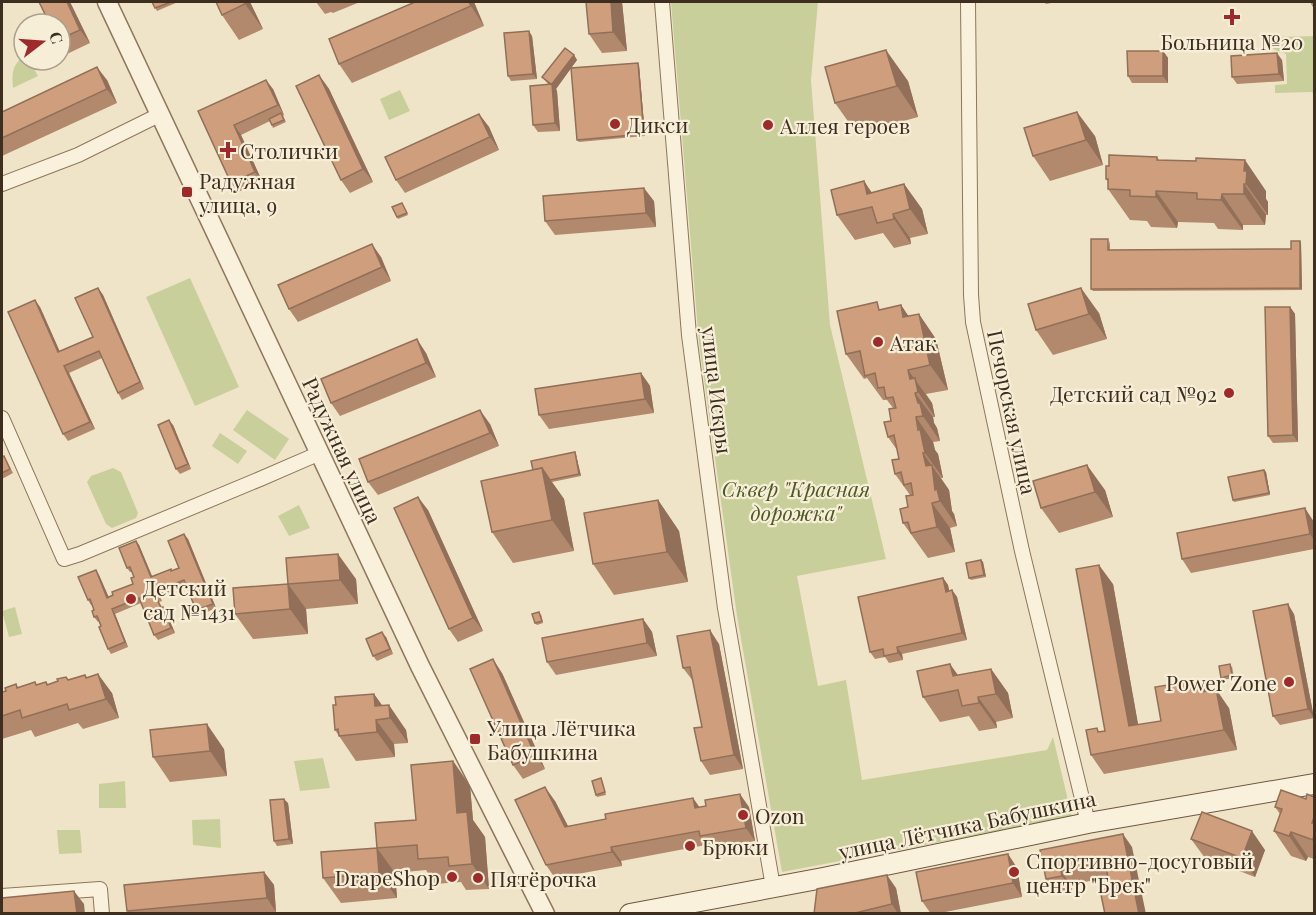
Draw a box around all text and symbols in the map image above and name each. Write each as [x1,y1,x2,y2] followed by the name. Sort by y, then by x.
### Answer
[1223,8,1241,26] marker: Больница №20
[12,12,72,72] north arrow
[1161,27,1303,55] place label: Больница №20
[45,29,69,46] text: С
[627,110,688,138] place label: Дикси
[779,111,910,139] place label: Аллея героев
[608,117,622,131] marker: Дикси
[761,118,775,132] marker: Аллея героев
[240,136,338,164] place label: Столички
[221,143,235,157] marker: Столички
[198,166,295,218] place label: Радужная улица, 9
[180,185,194,199] marker: Радужная улица, 9
[696,324,740,455] street label: улица Искры
[982,327,1044,497] street label: Печорская улица
[889,328,937,356] place label: Атак
[871,335,885,349] marker: Атак
[297,372,389,528] street label: Радужная улица
[1050,379,1217,407] place label: Детский сад №92
[1222,386,1236,400] marker: Детский сад №92
[722,474,870,526] park label: Сквер "Красная дорожка"
[143,573,235,625] place label: Детский сад №1431
[124,592,138,606] marker: Детский сад №1431
[1166,668,1277,696] place label: Power Zone
[1282,675,1296,689] marker: Power Zone
[486,713,637,765] place label: Улица Лётчика Бабушкина
[468,732,482,746] marker: Улица Лётчика Бабушкина
[835,783,1099,865] street label: улица Лётчика Бабушкина
[755,801,805,829] place label: Ozon
[736,808,750,822] marker: Ozon
[702,832,768,860] place label: Брюки
[683,839,697,853] marker: Брюки
[1026,846,1253,898] place label: Спортивно-досуговый центр "Брек"
[335,863,440,891] place label: DrapeShop
[490,864,597,892] place label: Пятёрочка
[1007,865,1021,879] marker: Спортивно-досуговый центр "Брек"
[445,870,459,884] marker: DrapeShop
[471,871,485,885] marker: Пятёрочка

